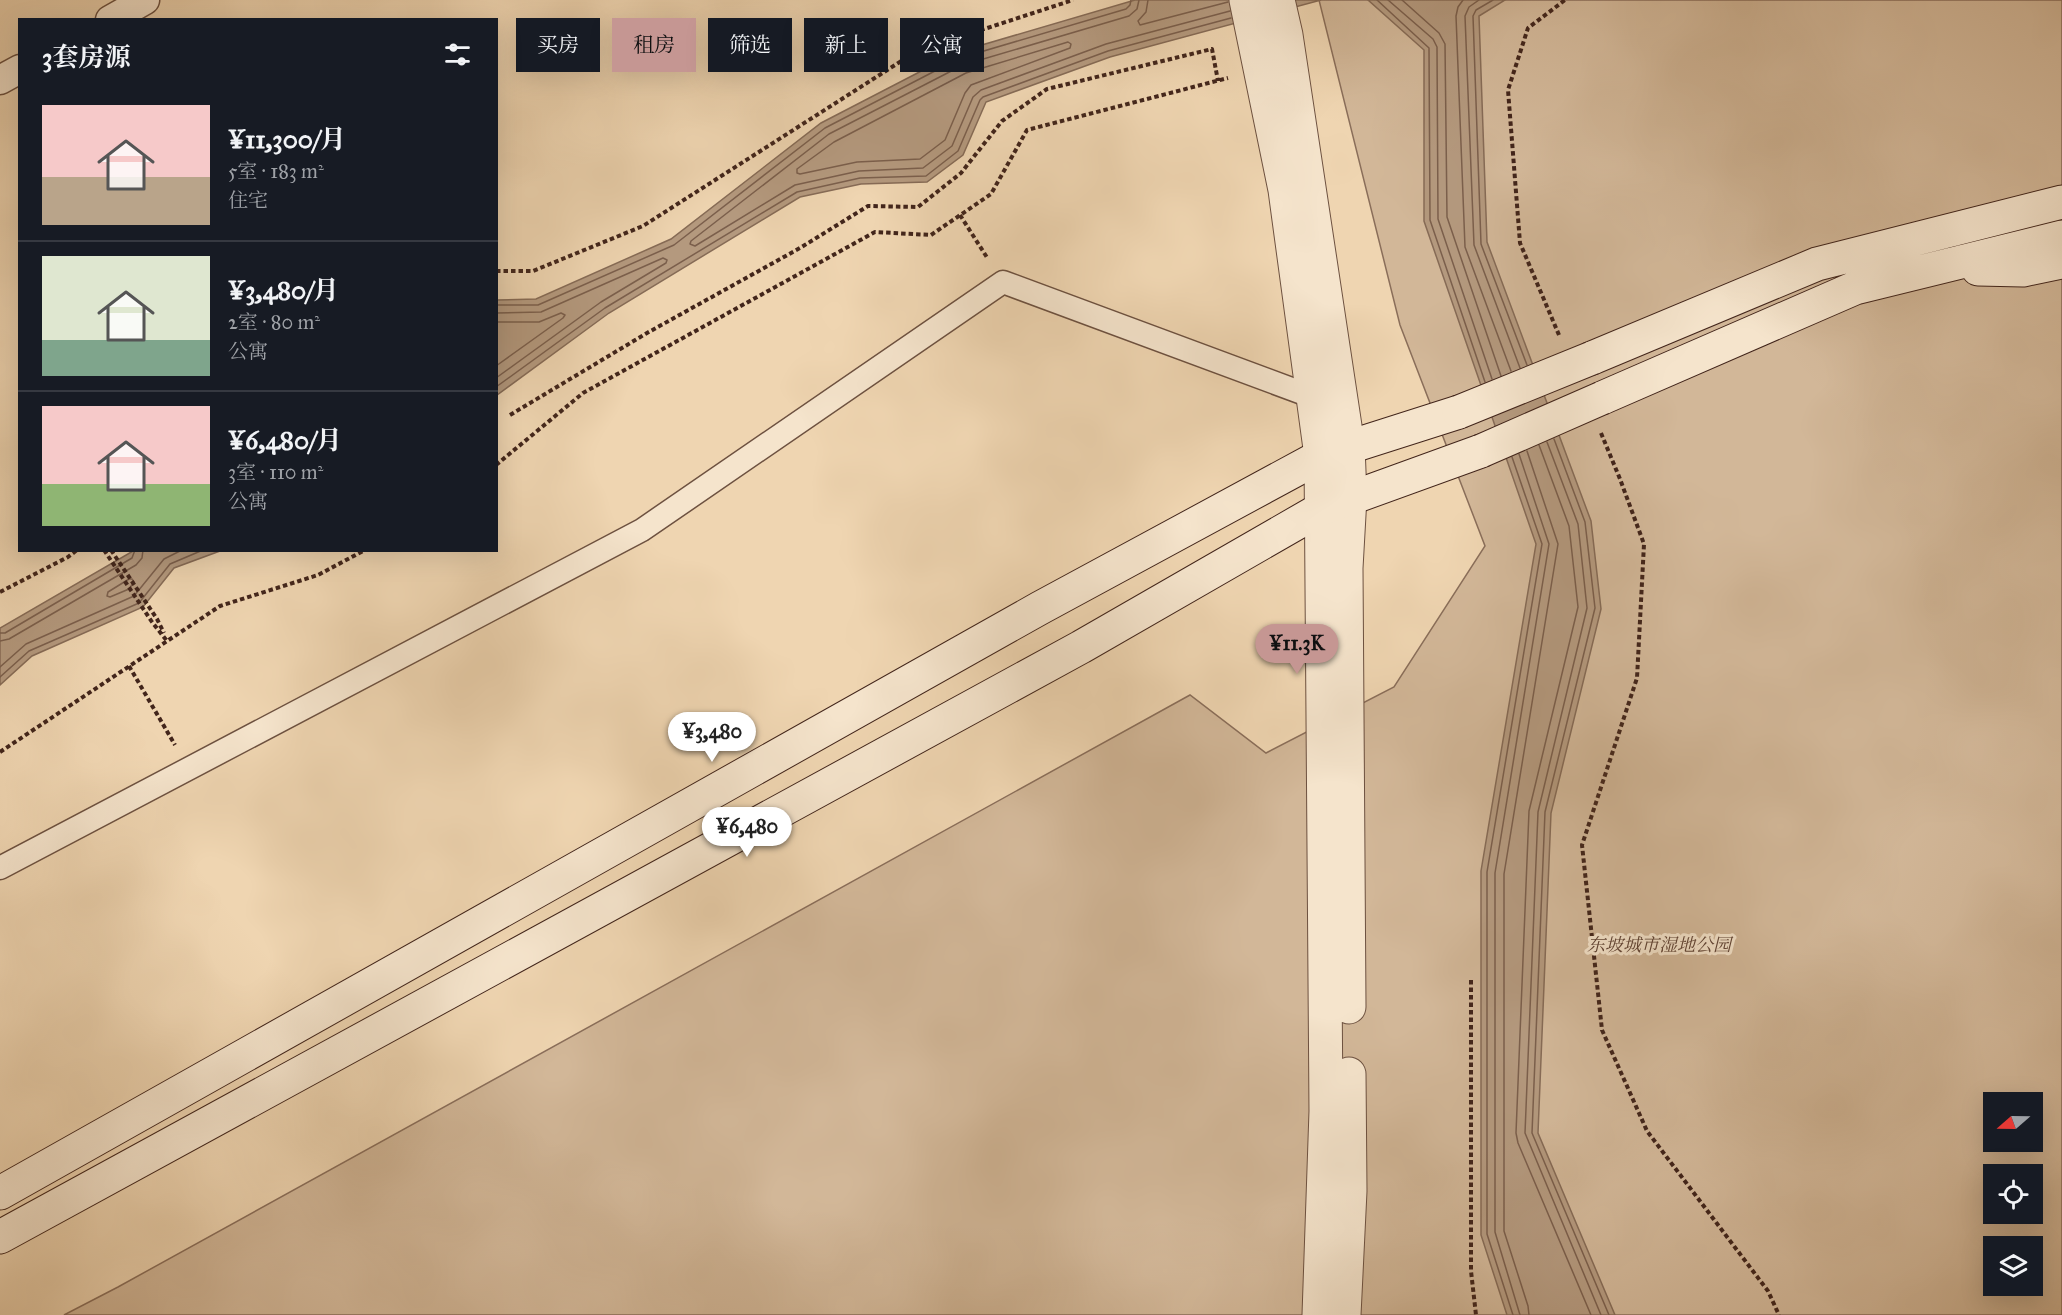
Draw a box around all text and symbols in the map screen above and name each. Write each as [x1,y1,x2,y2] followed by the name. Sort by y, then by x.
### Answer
[516,18,600,72] chip: 买房
[612,18,696,72] chip: 租房
[708,18,792,72] chip: 筛选
[804,18,888,72] chip: 新上
[900,18,984,72] chip: 公寓
[441,38,474,71] icon: filters
[42,41,130,73] text: 3套房源
[228,123,346,155] text: ¥11,300/月
[90,129,162,201] icon: home
[228,159,324,183] text: 5室 · 183 m²
[228,188,268,212] text: 住宅
[228,274,339,306] text: ¥3,480/月
[90,280,162,352] icon: home
[228,310,320,334] text: 2室 · 80 m²
[228,339,268,363] text: 公寓
[228,424,342,456] text: ¥6,480/月
[90,430,162,502] icon: home
[228,460,323,484] text: 3室 · 110 m²
[228,489,268,513] text: 公寓
[1248,624,1346,675] pin: ¥11.3K
[1269,631,1325,655] text: ¥11.3K
[663,712,761,763] pin: ¥3,480
[682,719,742,743] text: ¥3,480
[698,807,796,858] pin: ¥6,480
[716,814,778,838] text: ¥6,480
[1587,934,1734,956] park label: 东坡城市湿地公园
[1983,1092,2043,1152] north arrow
[1983,1092,2043,1296] map controls
[1983,1164,2043,1224] button: locate
[1983,1236,2043,1296] button: layers

